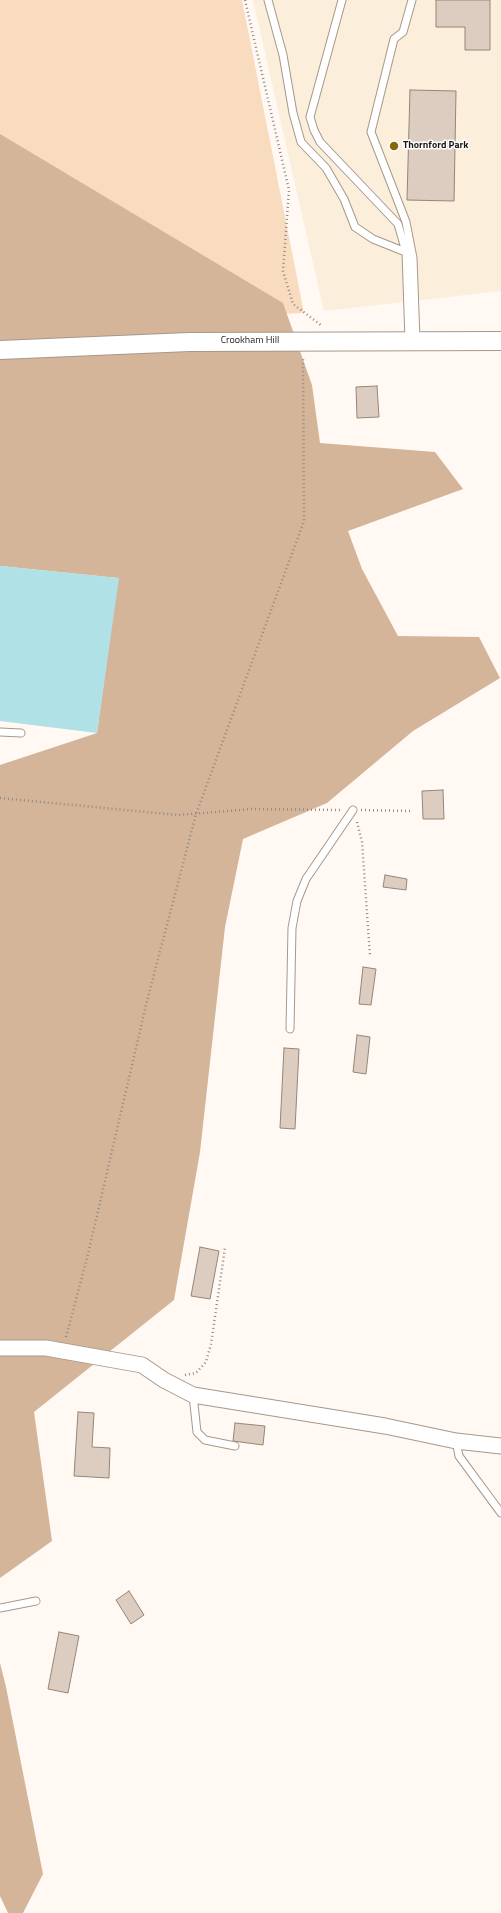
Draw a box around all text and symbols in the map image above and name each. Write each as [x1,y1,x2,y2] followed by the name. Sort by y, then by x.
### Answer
[388,140,400,152] marker: Thornford Park
[403,140,468,152] place label: Thornford Park
[221,335,279,347] street label: Crookham Hill

